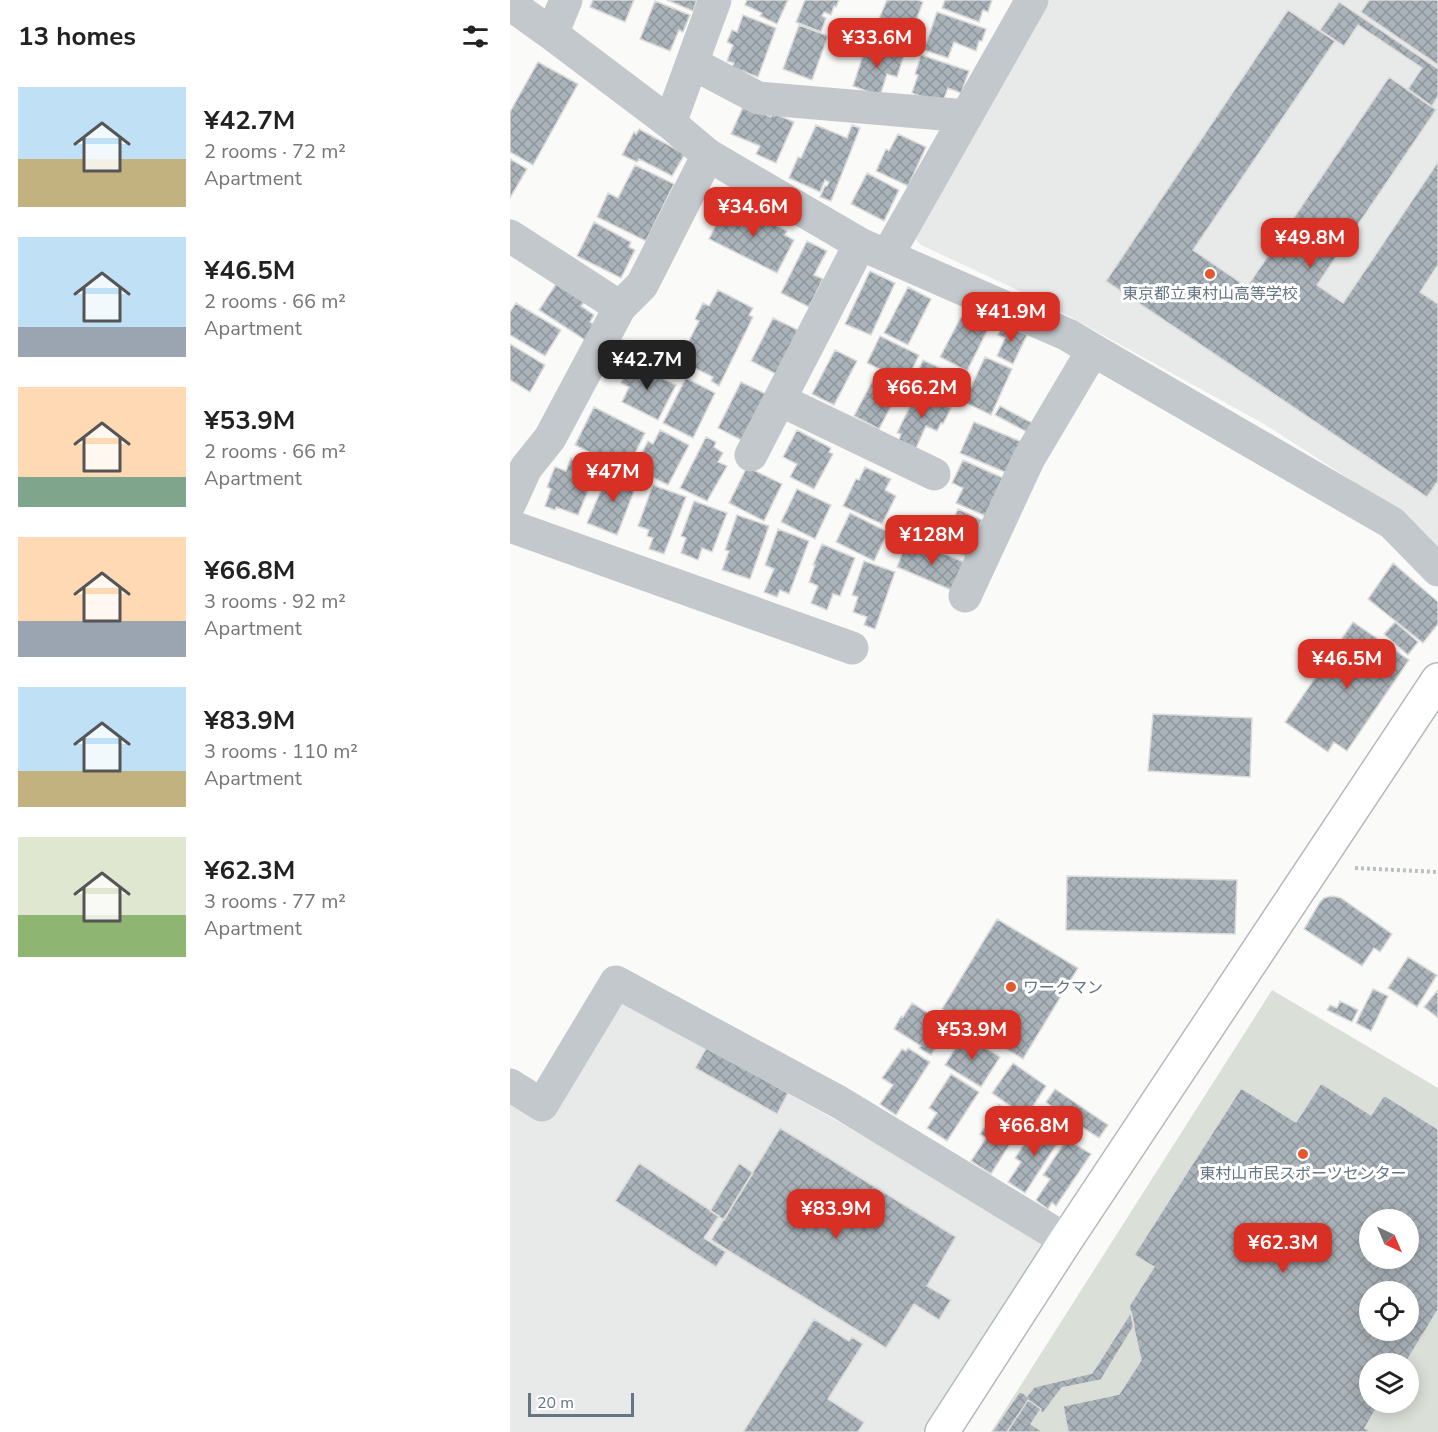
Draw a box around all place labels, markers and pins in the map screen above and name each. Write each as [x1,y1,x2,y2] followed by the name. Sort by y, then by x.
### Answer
[828,18,926,69] pin: ¥33.6M
[704,187,802,238] pin: ¥34.6M
[1261,218,1359,269] pin: ¥49.8M
[1203,267,1217,281] marker: 東京都立東村山高等学校
[1122,283,1298,305] place label: 東京都立東村山高等学校
[962,292,1060,343] pin: ¥41.9M
[598,340,696,391] pin: ¥42.7M
[873,368,971,419] pin: ¥66.2M
[577,452,649,503] pin: ¥47M
[890,515,974,566] pin: ¥128M
[1298,639,1396,690] pin: ¥46.5M
[1023,977,1103,999] place label: ワークマン
[1004,980,1018,994] marker: ワークマン
[923,1010,1021,1061] pin: ¥53.9M
[985,1106,1083,1157] pin: ¥66.8M
[1296,1147,1310,1161] marker: 東村山市民スポーツセンター
[1199,1163,1407,1185] place label: 東村山市民スポーツセンター
[787,1189,885,1240] pin: ¥83.9M
[1234,1223,1332,1274] pin: ¥62.3M

